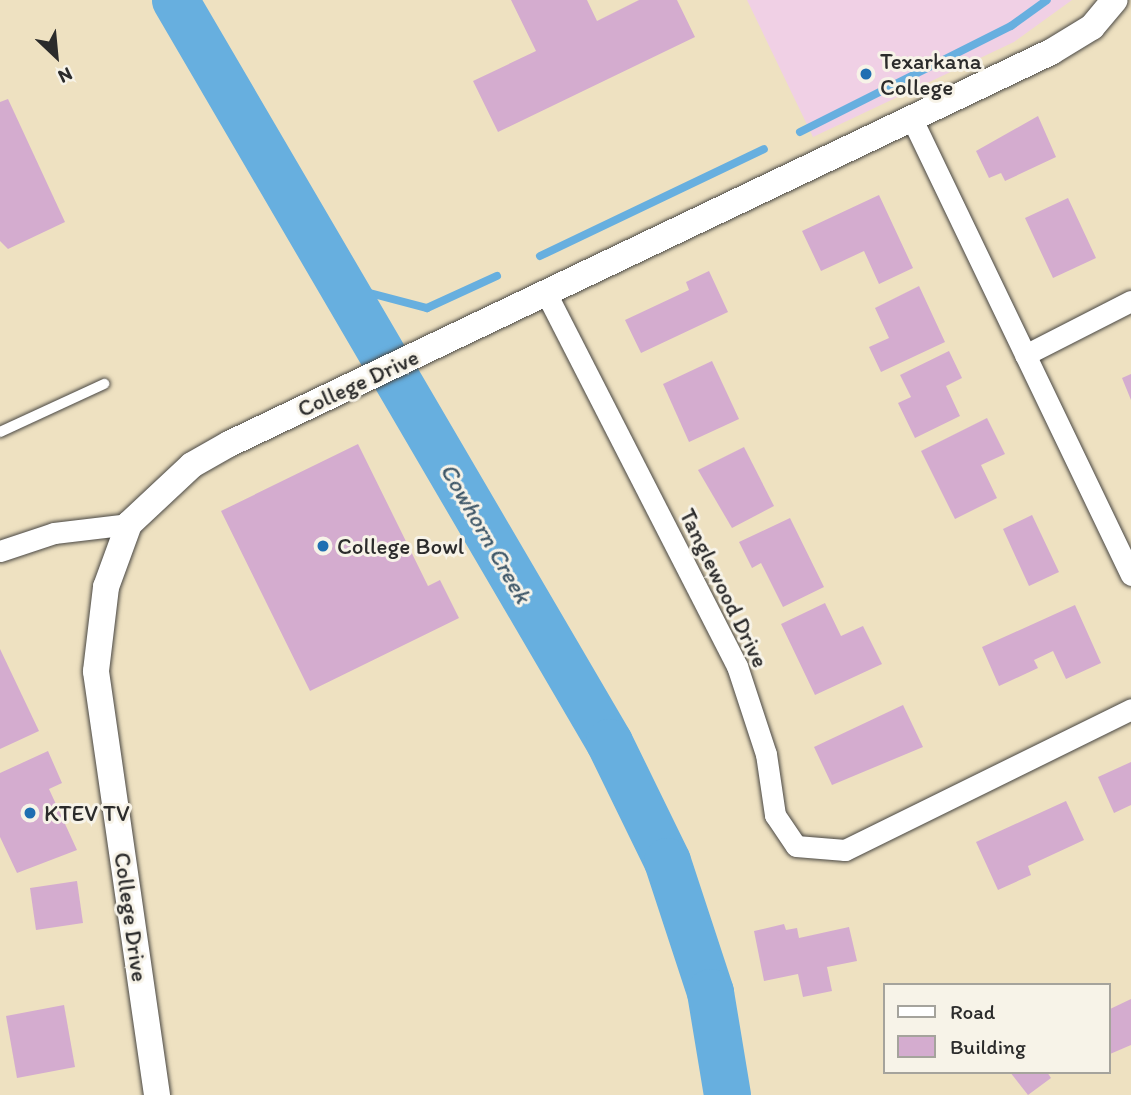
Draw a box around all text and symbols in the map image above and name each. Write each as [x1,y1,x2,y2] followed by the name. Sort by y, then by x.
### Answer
[21,21,91,91] north arrow
[880,47,982,101] place label: Texarkana College
[55,62,76,88] text: N
[858,66,874,82] marker: Texarkana College
[293,343,423,423] street label: College Drive
[434,458,538,608] water label: Cowhorn Creek
[674,504,774,672] street label: Tanglewood Drive
[337,532,464,560] place label: College Bowl
[315,538,331,554] marker: College Bowl
[44,799,129,827] place label: KTEV TV
[22,805,38,821] marker: KTEV TV
[108,851,154,983] street label: College Drive
[883,983,1110,1074] legend
[950,999,995,1024] text: Road
[950,1034,1026,1059] text: Building

